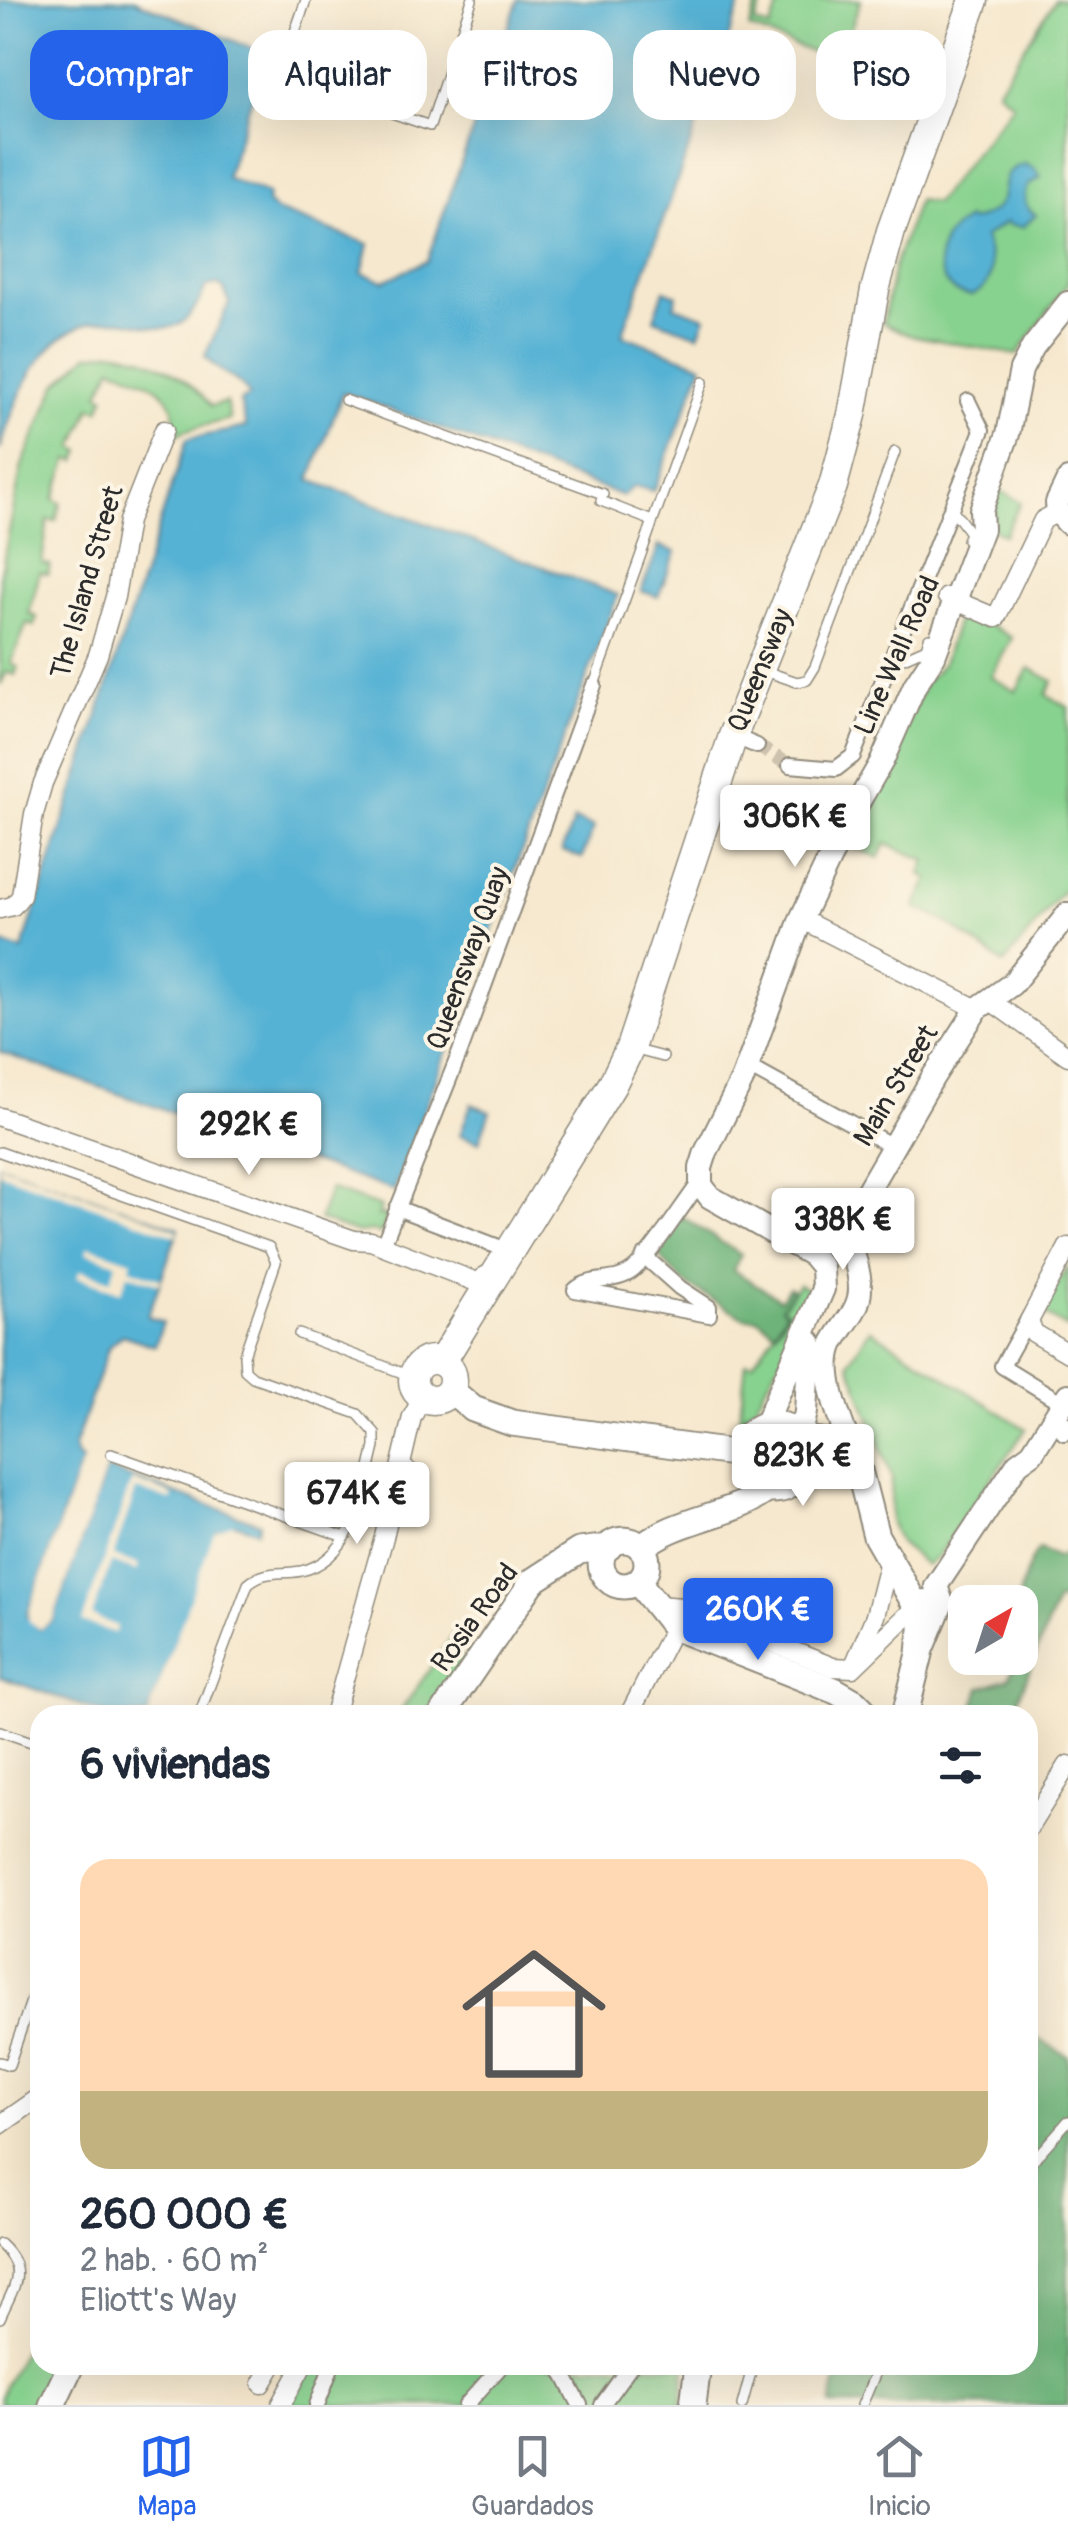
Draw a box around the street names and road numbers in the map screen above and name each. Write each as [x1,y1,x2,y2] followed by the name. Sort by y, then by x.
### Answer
[43,481,132,683] street label: The Island Street
[847,571,948,741] street label: Line Wall Road
[720,604,801,737] street label: Queensway
[419,862,518,1055] street label: Queensway Quay
[846,1018,947,1153] street label: Main Street
[424,1557,526,1679] street label: Rosia Road

